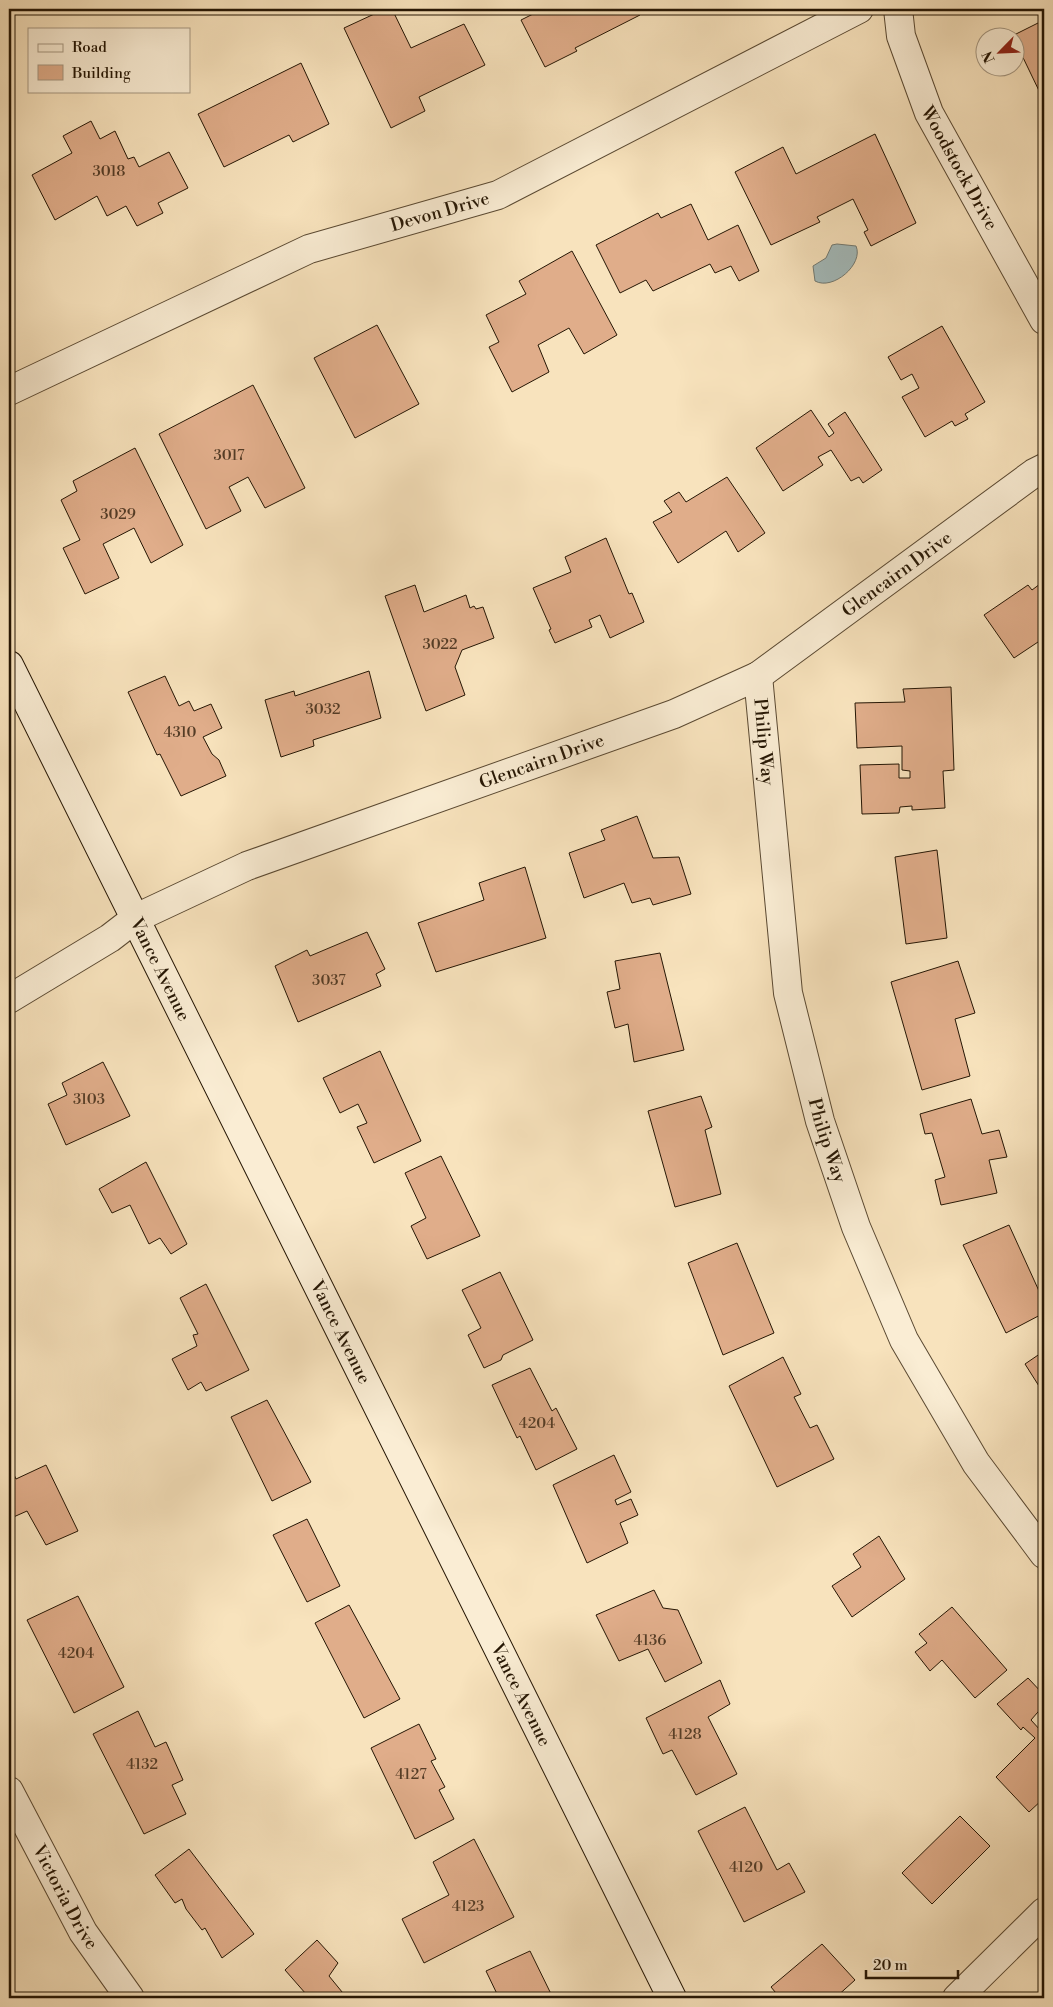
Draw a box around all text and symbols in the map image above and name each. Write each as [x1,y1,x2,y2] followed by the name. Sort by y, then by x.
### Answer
[28,28,190,92] legend
[976,28,1026,78] north arrow
[72,38,107,57] text: Road
[979,48,1000,66] text: N
[71,64,131,83] text: Building
[915,101,1003,234] street label: Woodstock Drive
[92,162,126,181] house number: 3018
[388,187,492,237] street label: Devon Drive
[214,446,245,465] house number: 3017
[100,505,136,524] house number: 3029
[837,526,957,622] street label: Glencairn Drive
[422,635,458,654] house number: 3022
[748,697,779,787] street label: Philip Way
[305,700,341,719] house number: 3032
[164,723,196,742] house number: 4310
[476,729,607,794] street label: Glencairn Drive
[124,913,195,1025] street label: Vance Avenue
[312,971,346,990] house number: 3037
[73,1090,105,1109] house number: 3103
[803,1096,851,1186] street label: Philip Way
[305,1276,376,1388] street label: Vance Avenue
[519,1414,555,1433] house number: 4204
[634,1631,666,1650] house number: 4136
[485,1639,556,1750] street label: Vance Avenue
[58,1644,94,1663] house number: 4204
[668,1725,702,1744] house number: 4128
[126,1755,158,1774] house number: 4132
[395,1765,427,1784] house number: 4127
[27,1840,103,1954] street label: Victoria Drive
[729,1858,763,1877] house number: 4120
[452,1897,484,1916] house number: 4123
[866,1947,958,1979] scale bar
[873,1956,908,1975] text: 20 m

